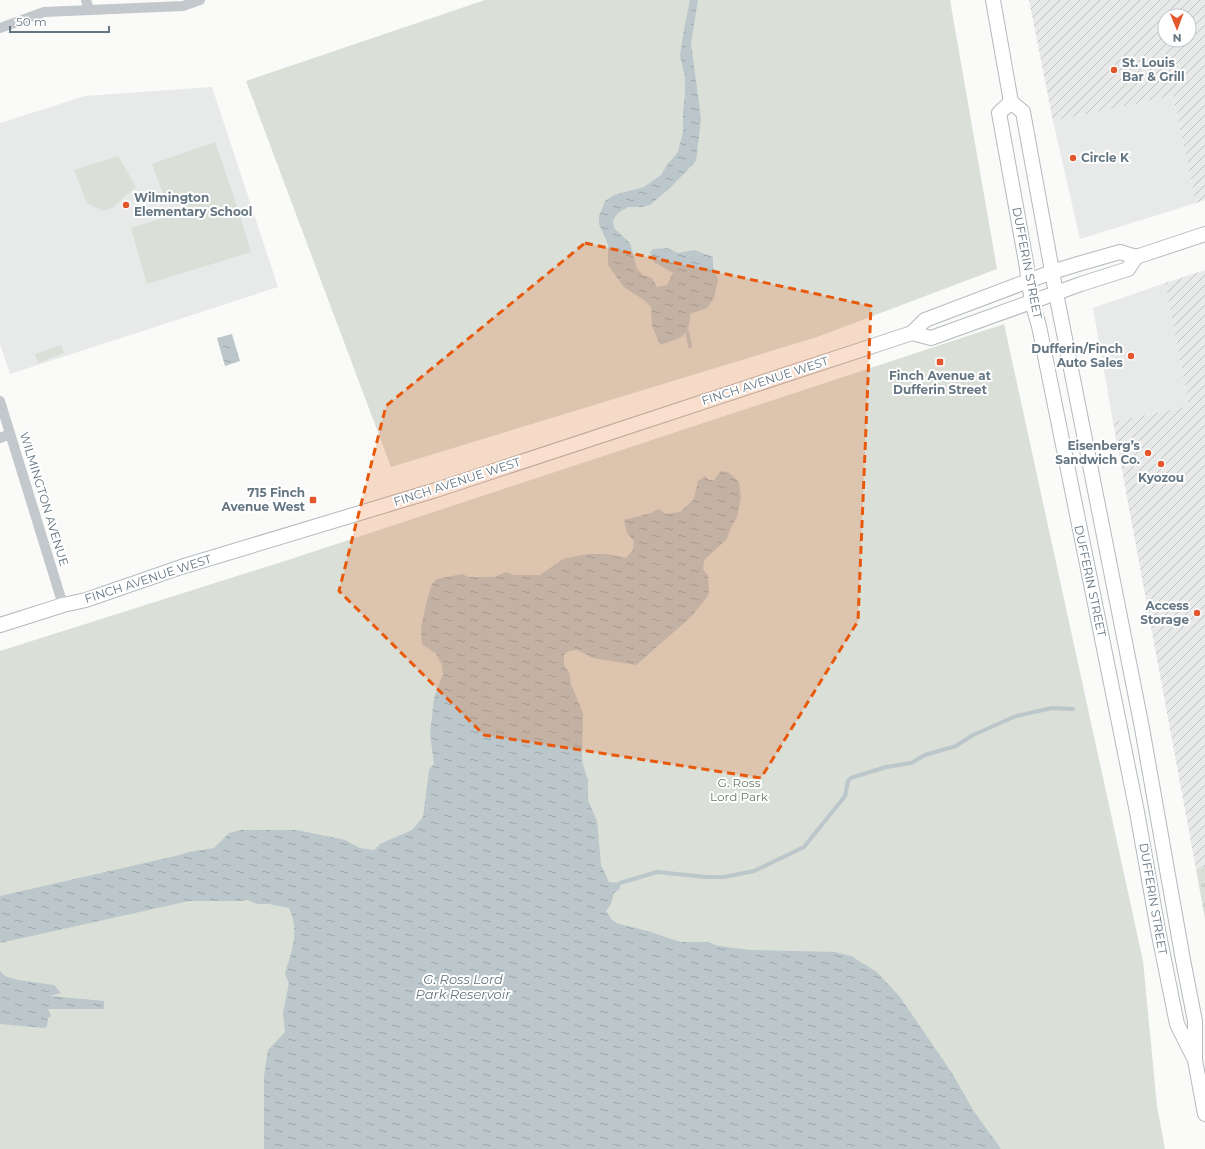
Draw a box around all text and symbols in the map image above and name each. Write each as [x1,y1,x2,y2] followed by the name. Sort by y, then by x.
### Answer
[10,8,109,34] scale bar
[1157,8,1197,48] north arrow
[16,14,47,29] text: 50 m
[1173,31,1182,45] text: N
[1122,55,1185,84] place label: St. Louis Bar & Grill
[1109,65,1119,75] marker: St. Louis Bar & Grill
[1081,150,1130,165] place label: Circle K
[1068,153,1078,163] marker: Circle K
[134,190,252,219] place label: Wilmington Elementary School
[121,200,131,210] marker: Wilmington Elementary School
[1009,206,1046,320] street label: DUFFERIN STREET
[1031,341,1124,370] place label: Dufferin/Finch Auto Sales
[1126,351,1136,361] marker: Dufferin/Finch Auto Sales
[699,353,830,408] street label: FINCH AVENUE WEST
[935,357,945,367] marker: Finch Avenue at Dufferin Street
[889,368,992,397] place label: Finch Avenue at Dufferin Street
[17,430,72,568] street label: WILMINGTON AVENUE
[1055,438,1141,467] place label: Eisenberg’s Sandwich Co.
[1143,448,1153,458] marker: Eisenberg’s Sandwich Co.
[391,454,522,509] street label: FINCH AVENUE WEST
[1156,459,1166,469] marker: Kyozou
[1138,470,1184,485] place label: Kyozou
[221,485,306,514] place label: 715 Finch Avenue West
[308,495,318,505] marker: 715 Finch Avenue West
[1071,524,1110,638] street label: DUFFERIN STREET
[82,551,213,606] street label: FINCH AVENUE WEST
[1140,598,1190,627] place label: Access Storage
[1192,608,1202,618] marker: Access Storage
[710,775,769,804] park label: G. Ross Lord Park
[1136,842,1171,956] street label: DUFFERIN STREET
[416,971,511,1002] water label: G. Ross Lord Park Reservoir

